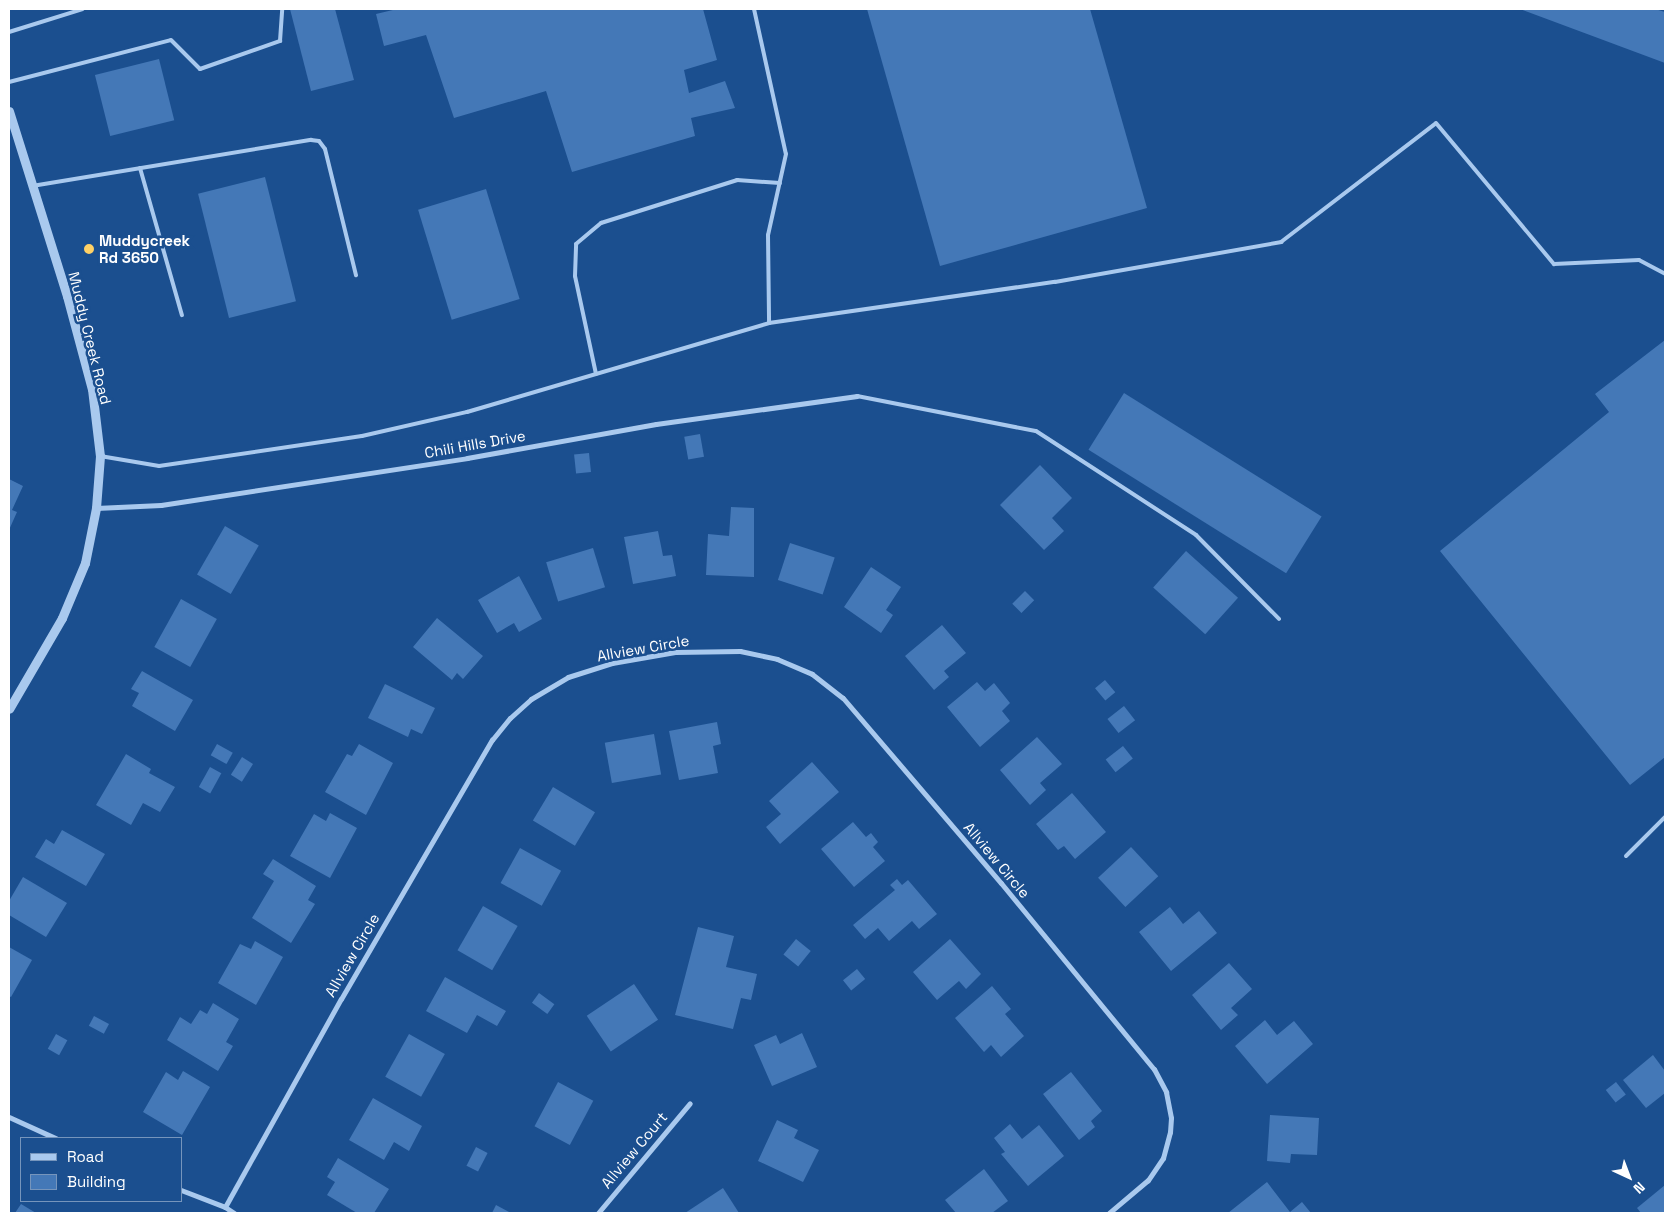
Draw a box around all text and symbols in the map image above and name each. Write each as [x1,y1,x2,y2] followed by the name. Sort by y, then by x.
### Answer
[99,231,190,266] place label: Muddycreek Rd 3650
[83,243,95,255] marker: Muddycreek Rd 3650
[65,270,115,406] street label: Muddy Creek Road
[423,426,527,462] street label: Chili Hills Drive
[595,631,691,665] street label: Allview Circle
[960,818,1034,902] street label: Allview Circle
[321,910,383,1000] street label: Allview Circle
[597,1108,671,1192] street label: Allview Court
[20,1137,182,1202] legend
[67,1147,104,1166] text: Road
[1604,1152,1654,1202] north arrow
[67,1172,126,1191] text: Building
[1630,1178,1649,1198] text: N

